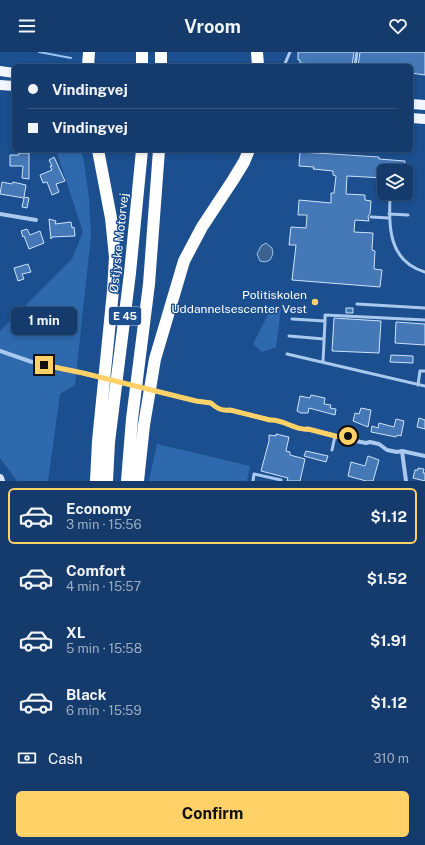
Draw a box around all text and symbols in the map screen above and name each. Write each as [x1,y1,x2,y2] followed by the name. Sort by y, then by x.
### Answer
[16,15,38,37] icon: menu
[387,15,409,37] icon: heart
[184,16,241,37] text: Vroom
[52,81,128,98] text: Vindingvej
[52,119,128,136] text: Vindingvej
[377,164,413,200] map controls
[377,164,413,200] button: layers
[107,192,131,294] street label: Østjyske Motorvej
[171,288,307,316] place label: Politiskolen Uddannelsescenter Vest
[310,297,320,307] marker: Politiskolen Uddannelsescenter Vest
[11,307,77,335] callout: 1 min
[109,307,141,325] road number: E 45
[28,313,60,328] text: 1 min
[35,356,53,374] route end
[339,427,357,445] route start
[18,498,54,534] icon: car
[66,500,131,517] text: Economy
[370,508,407,525] text: $1.12
[66,517,142,532] text: 3 min · 15:56
[18,560,54,596] icon: car
[66,562,126,579] text: Comfort
[367,570,407,587] text: $1.52
[66,579,141,594] text: 4 min · 15:57
[18,622,54,658] icon: car
[66,624,85,641] text: XL
[370,632,407,649] text: $1.91
[66,641,142,656] text: 5 min · 15:58
[18,684,54,720] icon: car
[66,686,106,703] text: Black
[370,694,407,711] text: $1.12
[66,703,142,718] text: 6 min · 15:59
[16,747,38,769] icon: cash
[48,750,83,767] text: Cash
[373,751,409,766] text: 310 m
[16,791,409,837] button: Confirm

